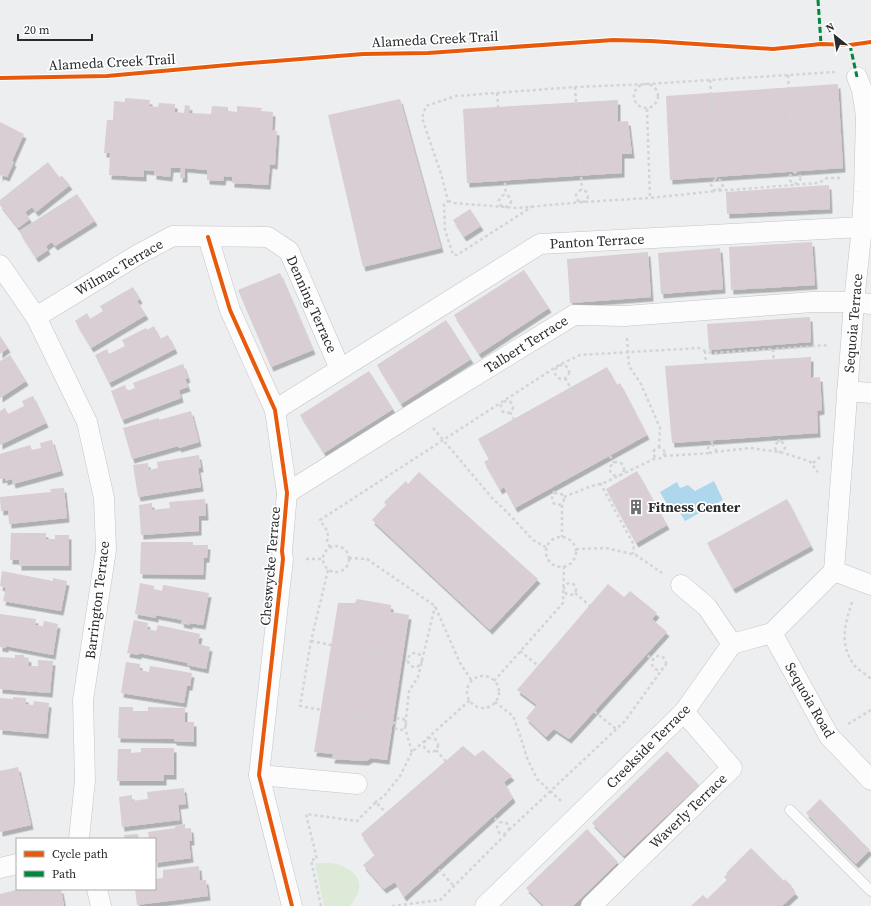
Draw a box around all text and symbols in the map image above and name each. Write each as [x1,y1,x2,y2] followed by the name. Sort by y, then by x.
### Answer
[18,16,92,42] scale bar
[815,16,855,56] north arrow
[823,19,837,36] text: N
[24,22,50,38] text: 20 m
[371,26,499,52] street label: Alameda Creek Trail
[48,49,176,75] street label: Alameda Creek Trail
[549,229,645,253] street label: Panton Terrace
[71,234,167,300] street label: Wilmac Terrace
[282,252,342,356] street label: Denning Terrace
[839,273,867,373] street label: Sequoia Terrace
[480,310,572,378] street label: Talbert Terrace
[648,497,741,517] place label: Fitness Center
[627,498,645,516] building icon: Fitness Center
[255,505,285,627] street label: Cheswycke Terrace
[80,540,114,660] street label: Barrington Terrace
[780,659,840,741] street label: Sequoia Road
[601,699,695,793] street label: Creekside Terrace
[645,769,731,853] street label: Waverly Terrace
[16,838,156,890] legend
[52,846,108,862] text: Cycle path
[52,866,76,882] text: Path

